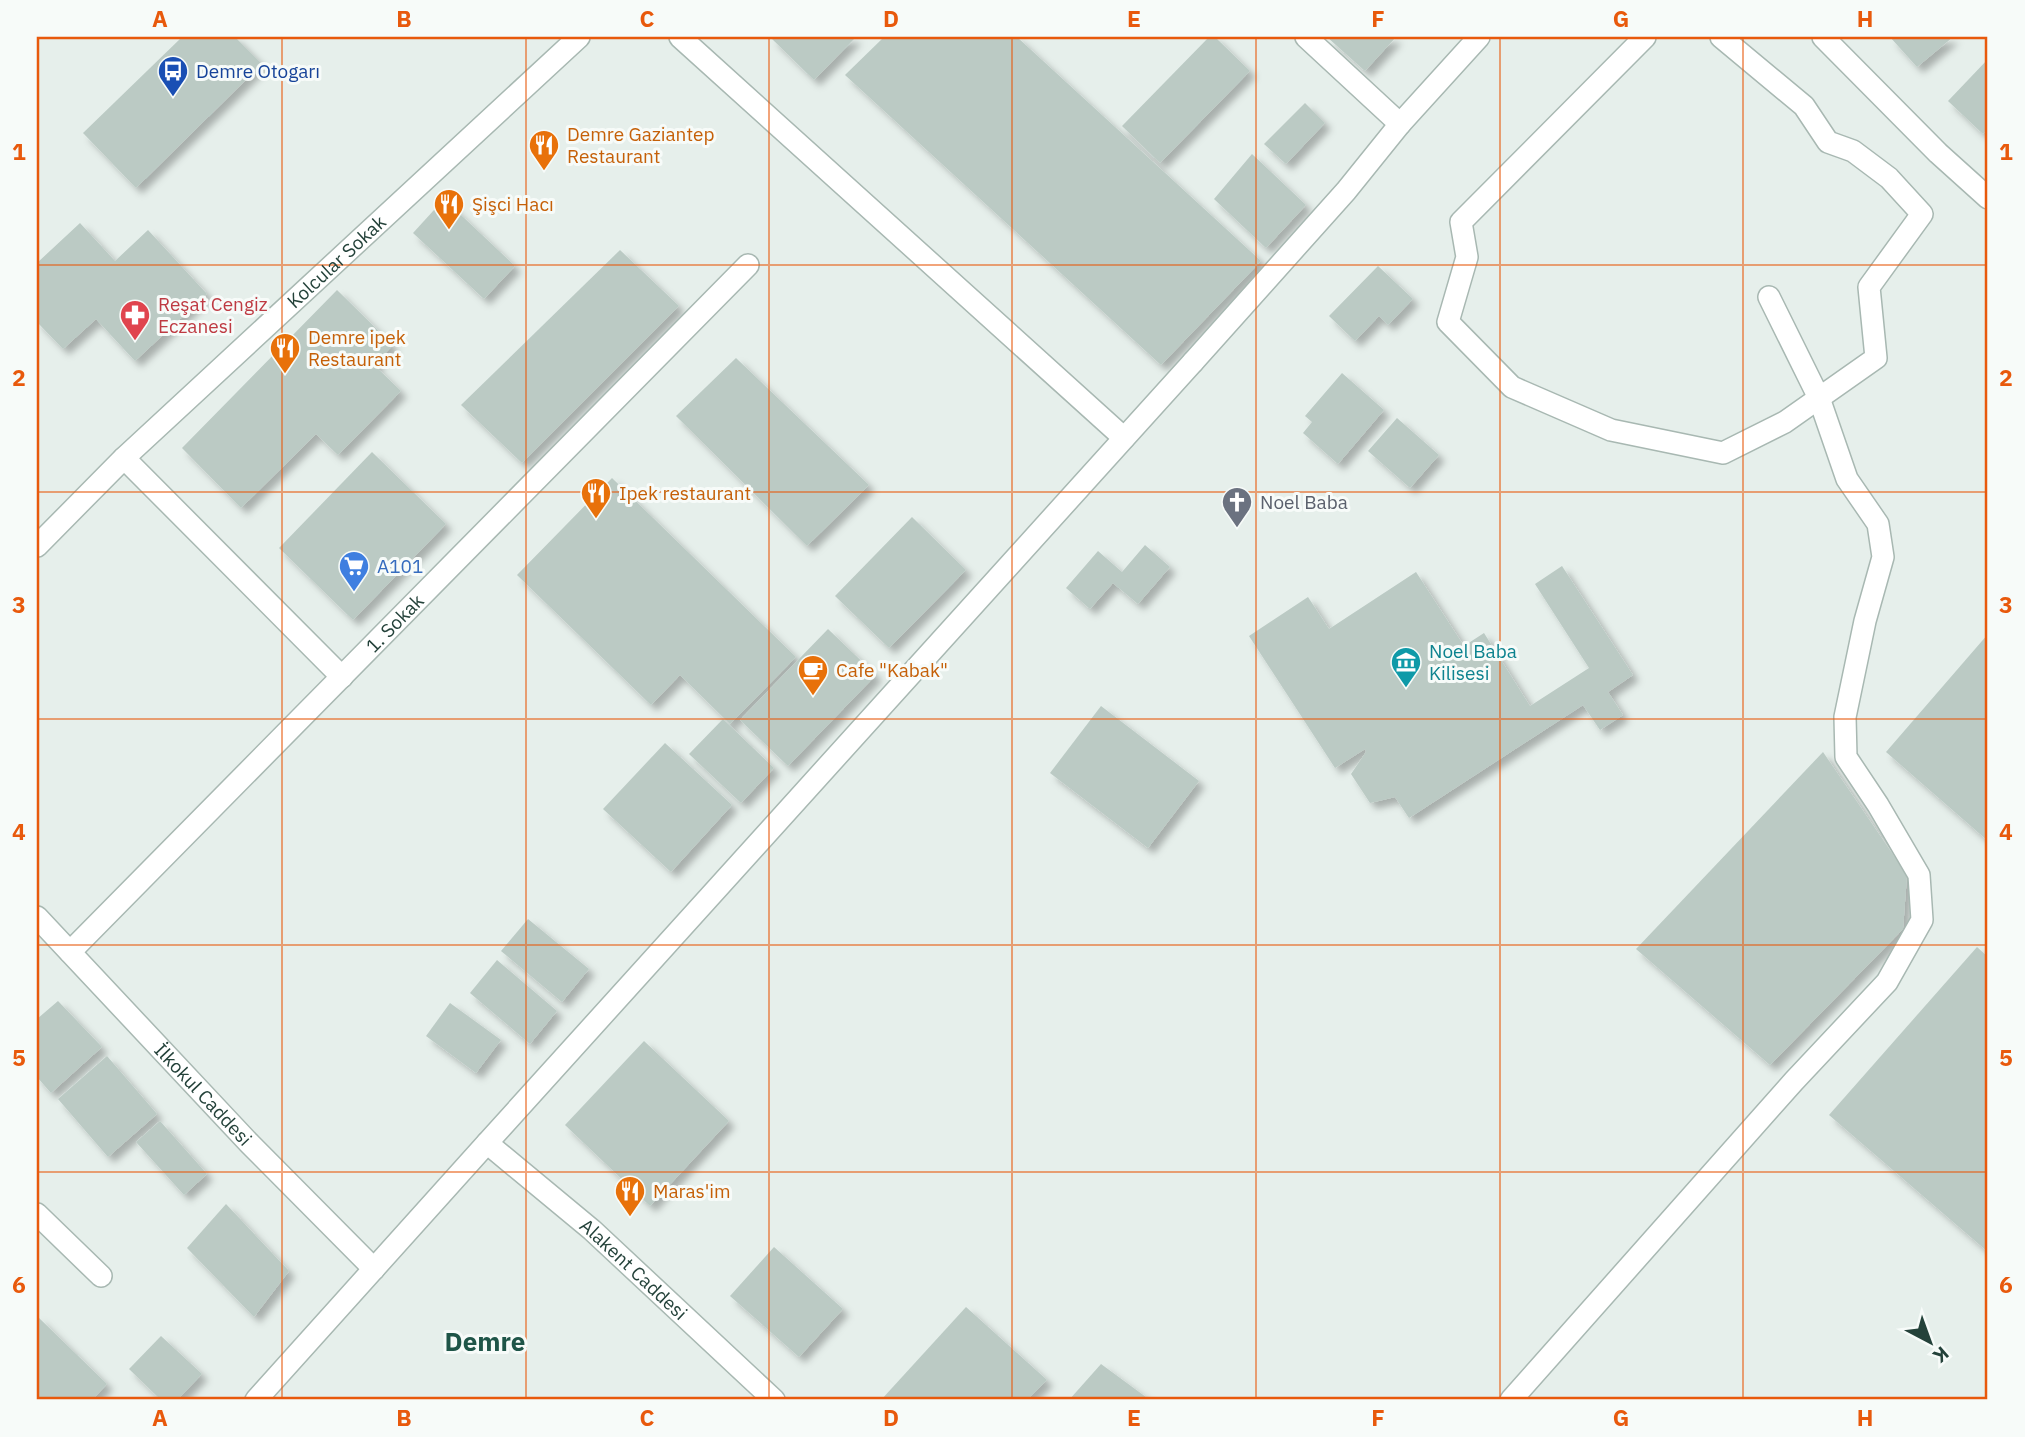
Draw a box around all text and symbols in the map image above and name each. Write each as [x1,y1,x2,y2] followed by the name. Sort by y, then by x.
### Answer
[152,3,168,33] text: A
[396,3,412,33] text: B
[640,3,655,33] text: C
[883,3,899,33] text: D
[1127,3,1141,33] text: E
[1371,3,1385,33] text: F
[1613,3,1629,33] text: G
[1857,3,1873,33] text: H
[156,54,190,98] bus stop icon: Demre Otogarı
[196,59,320,83] place label: Demre Otogarı
[567,122,714,168] place label: Demre Gaziantep Restaurant
[527,128,561,172] restaurant icon: Demre Gaziantep Restaurant
[12,136,26,166] text: 1
[1999,136,2013,166] text: 1
[432,187,466,231] restaurant icon: Şişci Hacı
[472,192,554,216] place label: Şişci Hacı
[282,210,391,313] street label: Kolcular Sokak
[158,292,268,338] place label: Reşat Cengiz Eczanesi
[118,298,152,342] pharmacy icon: Reşat Cengiz Eczanesi
[308,325,406,371] place label: Demre ipek Restaurant
[268,331,302,375] restaurant icon: Demre ipek Restaurant
[12,362,26,392] text: 2
[1999,362,2013,392] text: 2
[579,476,613,520] restaurant icon: Ipek restaurant
[619,481,751,505] place label: Ipek restaurant
[1220,485,1254,529] church icon: Noel Baba
[1260,490,1348,514] place label: Noel Baba
[337,549,371,593] supermarket icon: A101
[377,554,423,578] place label: A101
[12,589,26,619] text: 3
[360,589,429,658] street label: 1. Sokak
[1999,589,2013,619] text: 3
[1429,639,1517,685] place label: Noel Baba Kilisesi
[1389,645,1423,689] museum icon: Noel Baba Kilisesi
[796,653,830,697] cafe icon: Cafe "Kabak"
[836,658,948,682] place label: Cafe "Kabak"
[12,816,26,846] text: 4
[1999,816,2013,846] text: 4
[149,1038,257,1151] street label: İlkokul Caddesi
[12,1042,26,1072] text: 5
[1999,1042,2013,1072] text: 5
[613,1174,647,1218] restaurant icon: Maras'im
[653,1179,731,1203] place label: Maras'im
[575,1213,692,1325] street label: Alakent Caddesi
[12,1269,26,1299] text: 6
[1999,1269,2013,1299] text: 6
[1896,1308,1966,1378] north arrow
[445,1324,525,1358] district label: Demre
[1928,1341,1954,1368] text: K
[152,1402,168,1432] text: A
[396,1402,412,1432] text: B
[640,1402,655,1432] text: C
[883,1402,899,1432] text: D
[1127,1402,1141,1432] text: E
[1371,1402,1385,1432] text: F
[1613,1402,1629,1432] text: G
[1857,1402,1873,1432] text: H

